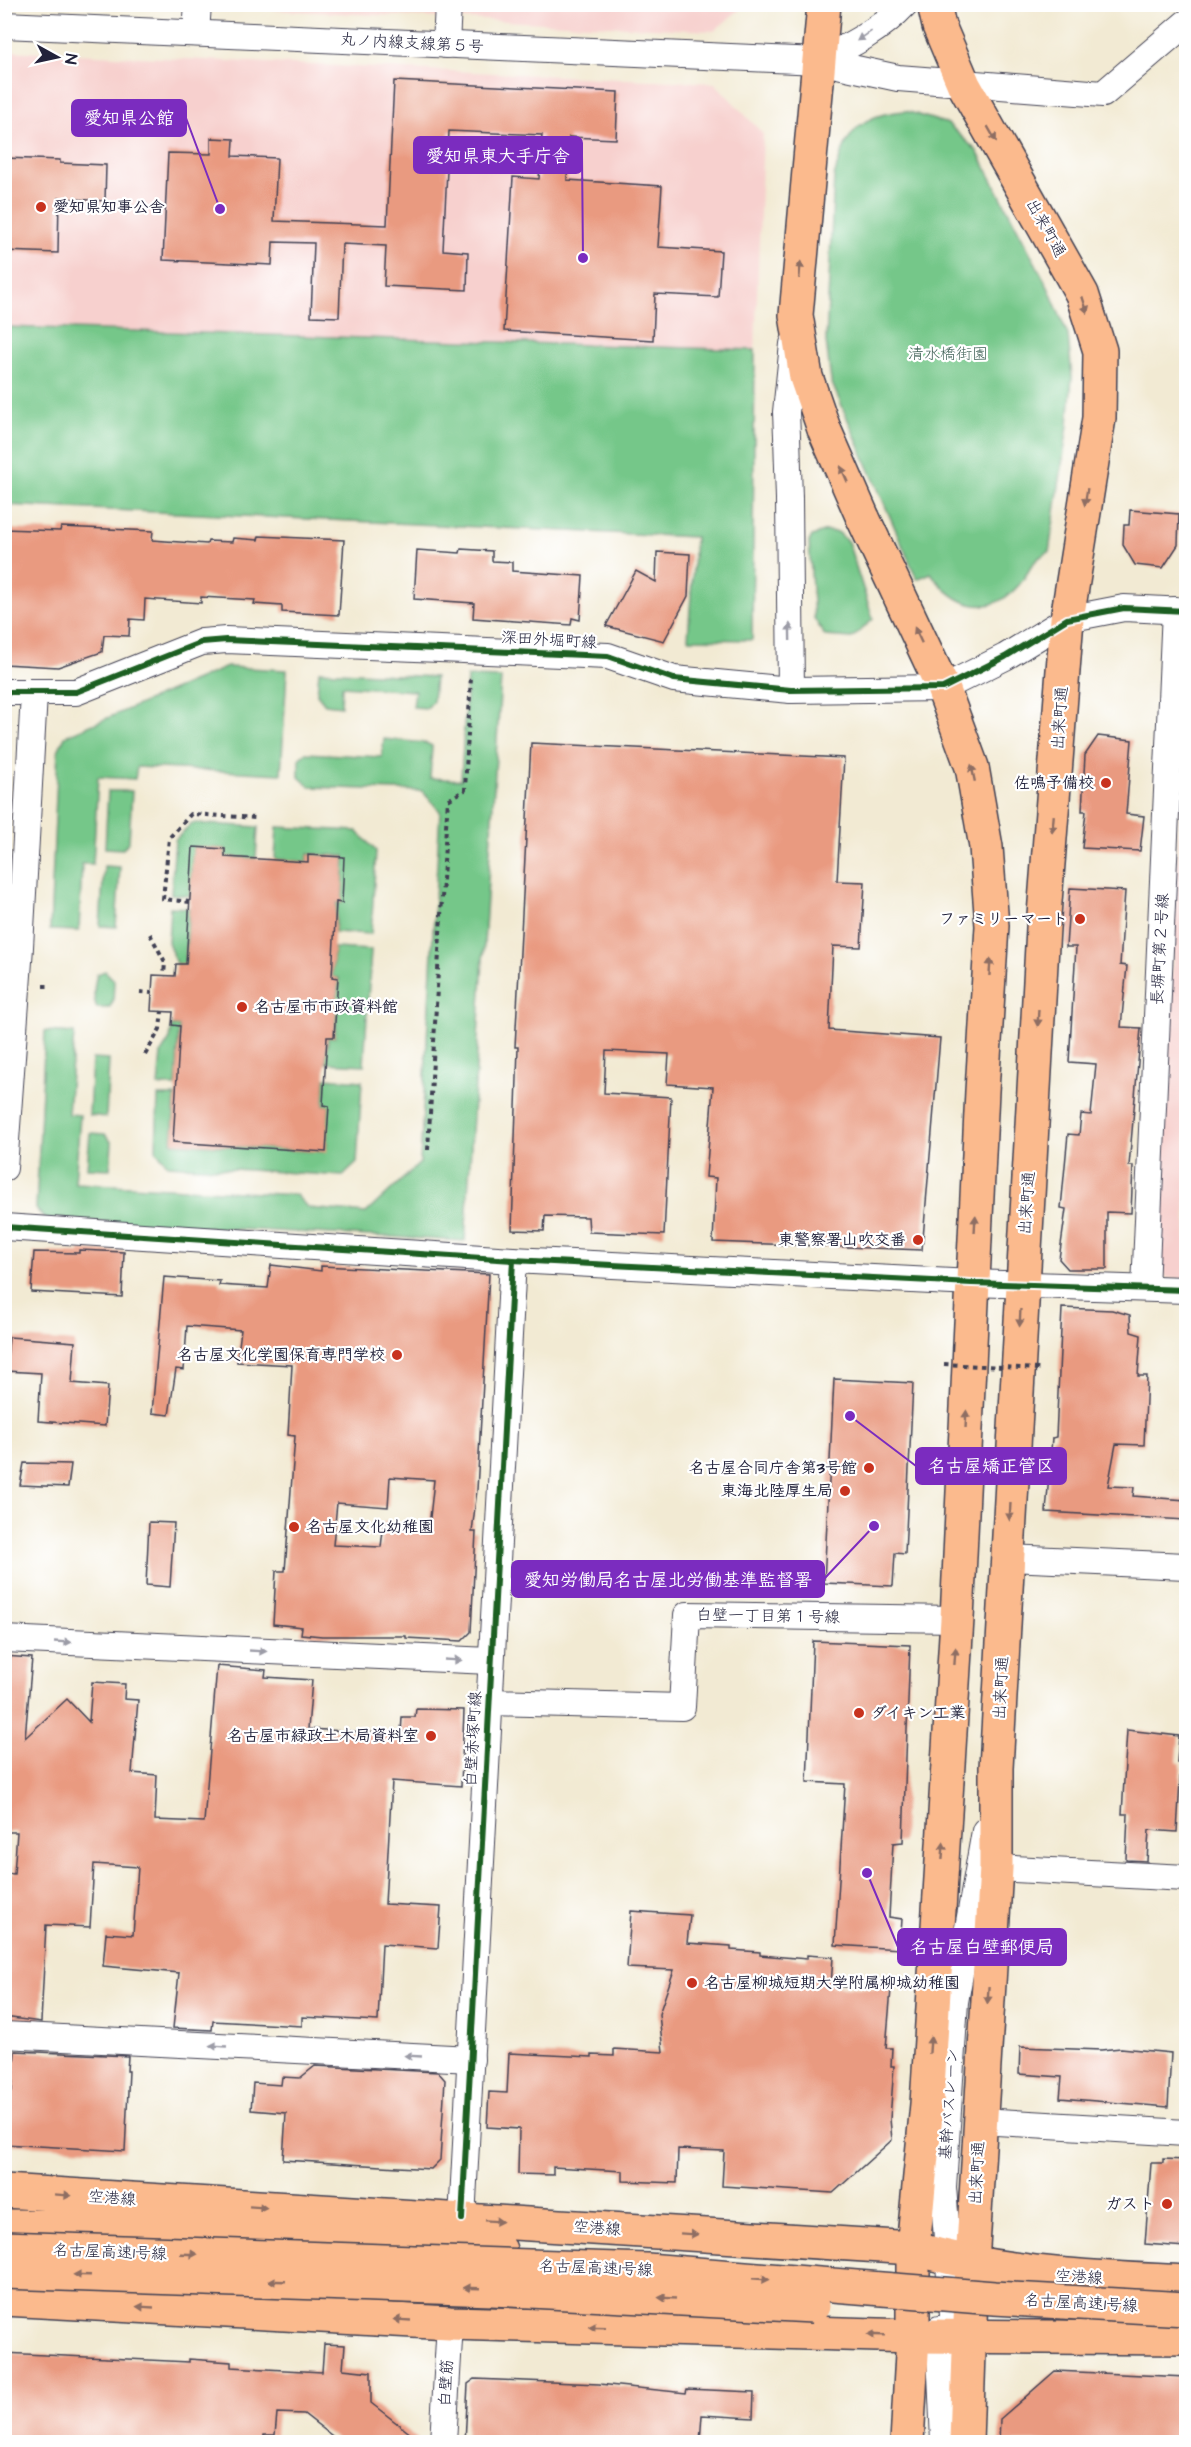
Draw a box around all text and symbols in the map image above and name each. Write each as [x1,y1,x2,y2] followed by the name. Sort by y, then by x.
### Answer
[27,27,87,87] north arrow
[340,28,484,58] street label: 丸ノ内線支線第５号
[857,30,873,42] one-way arrow
[59,52,82,65] text: N
[72,100,186,136] callout: 愛知県公館
[84,106,174,131] text: 愛知県公館
[987,126,998,142] one-way arrow
[414,137,582,173] callout: 愛知県東大手庁舎
[426,144,570,169] text: 愛知県東大手庁舎
[1021,195,1071,261] street label: 出来町通
[53,196,165,218] place label: 愛知県知事公舎
[34,200,48,214] marker: 愛知県知事公舎
[795,260,805,279] one-way arrow
[1081,296,1090,314] one-way arrow
[908,343,988,365] park label: 清水橋街園
[839,465,848,482] one-way arrow
[1082,487,1091,506] one-way arrow
[785,622,795,641] one-way arrow
[500,627,598,653] street label: 深田外堀町線
[914,627,923,644] one-way arrow
[1047,685,1073,751] street label: 出来町通
[968,763,977,782] one-way arrow
[1014,772,1094,794] place label: 佐鳴予備校
[1099,776,1113,790] marker: 佐鳴予備校
[1048,814,1058,833] one-way arrow
[1146,892,1174,1006] street label: 長塀町第２号線
[939,908,1068,930] place label: ファミリーマート
[1073,912,1087,926] marker: ファミリーマート
[985,957,994,976] one-way arrow
[254,996,398,1018] place label: 名古屋市市政資料館
[235,1000,249,1014] marker: 名古屋市市政資料館
[1034,1009,1043,1028] one-way arrow
[1014,1170,1040,1236] street label: 出来町通
[971,1215,980,1234] one-way arrow
[778,1229,906,1251] place label: 東警察署山吹交番
[911,1233,925,1247] marker: 東警察署山吹交番
[1015,1308,1024,1327] one-way arrow
[177,1344,385,1366] place label: 名古屋文化学園保育専門学校
[390,1348,404,1362] marker: 名古屋文化学園保育専門学校
[962,1410,971,1429] one-way arrow
[916,1448,1066,1484] callout: 名古屋矯正管区
[928,1454,1054,1479] text: 名古屋矯正管区
[689,1457,857,1479] place label: 名古屋合同庁舎第3号館
[862,1461,876,1475] marker: 名古屋合同庁舎第3号館
[721,1480,833,1502] place label: 東海北陸厚生局
[838,1484,852,1498] marker: 東海北陸厚生局
[1005,1503,1014,1522] one-way arrow
[306,1516,434,1538] place label: 名古屋文化幼稚園
[287,1520,301,1534] marker: 名古屋文化幼稚園
[512,1561,824,1597] callout: 愛知労働局名古屋北労働基準監督署
[524,1568,812,1593] text: 愛知労働局名古屋北労働基準監督署
[696,1604,840,1628] street label: 白壁一丁目第１号線
[53,1638,72,1647] one-way arrow
[248,1646,267,1655] one-way arrow
[950,1646,959,1665] one-way arrow
[443,1655,462,1664] one-way arrow
[988,1655,1014,1721] street label: 出来町通
[460,1690,486,1788] street label: 白壁赤塚町線
[871,1702,965,1724] place label: ダイキン工業
[852,1706,866,1720] marker: ダイキン工業
[227,1725,419,1747] place label: 名古屋市緑政土木局資料室
[424,1729,438,1743] marker: 名古屋市緑政土木局資料室
[938,1841,947,1860] one-way arrow
[898,1929,1066,1965] callout: 名古屋白壁郵便局
[910,1935,1054,1960] text: 名古屋白壁郵便局
[704,1972,960,1994] place label: 名古屋柳城短期大学附属柳城幼稚園
[685,1976,699,1990] marker: 名古屋柳城短期大学附属柳城幼稚園
[983,1985,993,2004] one-way arrow
[926,2036,935,2055] one-way arrow
[209,2041,228,2051] one-way arrow
[934,2048,964,2160] street label: 基幹バスレーン
[403,2051,422,2060] one-way arrow
[964,2140,990,2206] street label: 出来町通
[87,2185,137,2211] street label: 空港線
[53,2190,72,2200] one-way arrow
[1105,2193,1155,2215] place label: ガスト
[1160,2197,1174,2211] marker: ガスト
[248,2202,267,2211] one-way arrow
[572,2215,622,2241] street label: 空港線
[485,2217,504,2226] one-way arrow
[679,2229,698,2238] one-way arrow
[53,2239,167,2265] street label: 名古屋高速1号線
[179,2250,198,2259] one-way arrow
[539,2255,653,2281] street label: 名古屋高速1号線
[1054,2265,1104,2289] street label: 空港線
[73,2270,92,2279] one-way arrow
[752,2274,771,2284] one-way arrow
[268,2277,287,2286] one-way arrow
[462,2284,481,2293] one-way arrow
[1023,2289,1139,2317] street label: 名古屋高速1号線
[657,2293,676,2302] one-way arrow
[135,2302,154,2311] one-way arrow
[393,2316,412,2325] one-way arrow
[588,2322,607,2332] one-way arrow
[867,2330,886,2340] one-way arrow
[434,2358,458,2408] street label: 白壁筋

